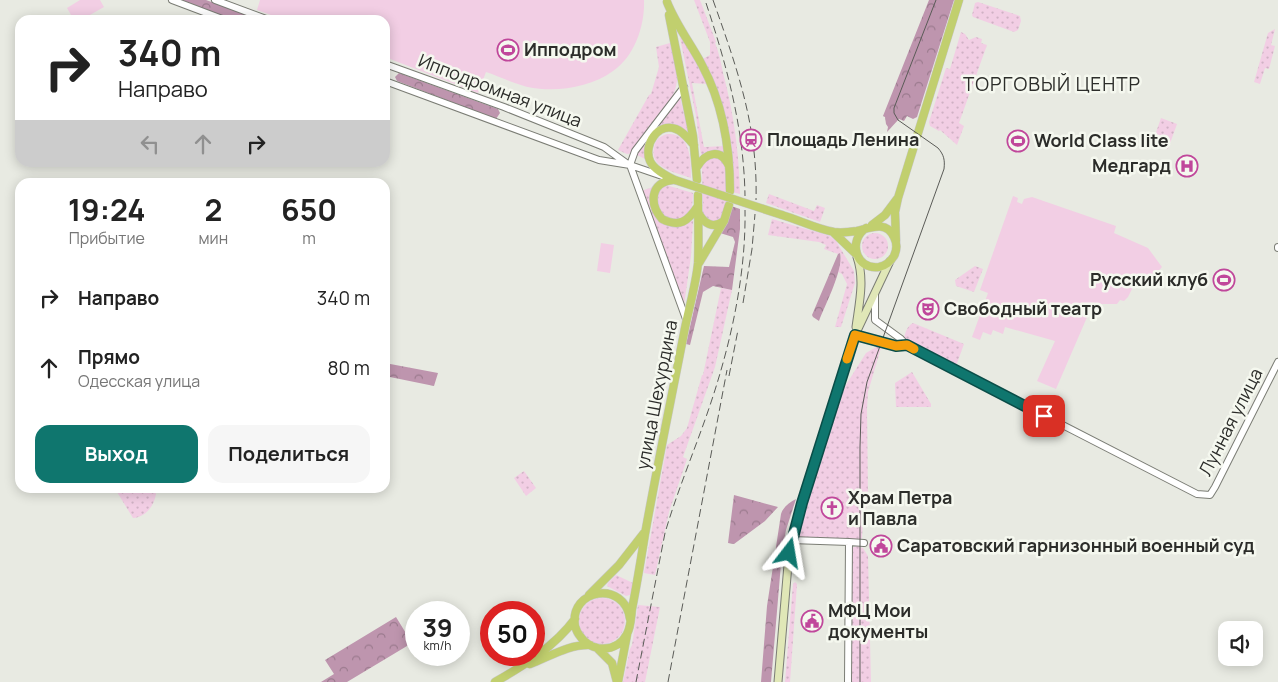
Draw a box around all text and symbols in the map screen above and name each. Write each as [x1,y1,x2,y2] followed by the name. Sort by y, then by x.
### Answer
[118,29,221,77] text: 340 m
[35,35,100,100] icon: right
[524,37,617,61] place label: Ипподром
[496,38,520,62] sports icon: Ипподром
[415,48,585,132] street label: Ипподромная улица
[963,71,1141,97] district label: ТОРГОВЫЙ ЦЕНТР
[118,74,208,104] text: Направо
[767,127,919,151] place label: Площадь Ленина
[739,128,763,152] station icon: Площадь Ленина
[1034,128,1169,152] place label: World Class lite
[1006,129,1030,153] sports icon: World Class lite
[136,130,164,158] icon: left
[189,130,217,158] icon: ahead
[242,130,270,158] icon: right
[1092,153,1171,177] place label: Медгард
[1175,154,1199,178] hospital icon: Медгард
[68,189,146,230] text: 19:24
[204,189,222,230] text: 2
[281,189,337,230] text: 650
[69,227,145,249] text: Прибытие
[199,227,228,249] text: мин
[302,227,316,249] text: m
[1090,267,1208,291] place label: Русский клуб
[1212,268,1236,292] sports icon: Русский клуб
[35,284,63,312] icon: right
[78,285,159,311] text: Направо
[317,285,370,311] text: 340 m
[944,296,1102,320] place label: Свободный театр
[916,297,940,321] theatre icon: Свободный театр
[630,318,682,472] street label: улица Шехурдина
[78,344,140,370] text: Прямо
[35,354,63,382] icon: ahead
[327,355,370,381] text: 80 m
[1193,364,1268,479] street label: Лунная улица
[78,370,200,392] text: Одесская улица
[1023,395,1065,437] pin
[1030,402,1058,430] icon: arrive
[35,425,198,483] button: Выход
[208,425,370,483] button: Поделиться
[848,485,952,530] place label: Храм Петра и Павла
[820,496,844,520] church icon: Храм Петра и Павла
[762,526,814,578] position arrow
[897,533,1254,557] place label: Саратовский гарнизонный военный суд
[869,534,893,558] public building icon: Саратовский гарнизонный военный суд
[828,598,928,643] place label: МФЦ Мои документы
[480,601,545,666] speed limit sign: 50
[800,609,824,633] public building icon: МФЦ Мои документы
[422,610,453,645] text: 39
[1218,621,1263,666] map controls
[1218,621,1263,666] button: sound
[424,637,451,654] text: km/h

